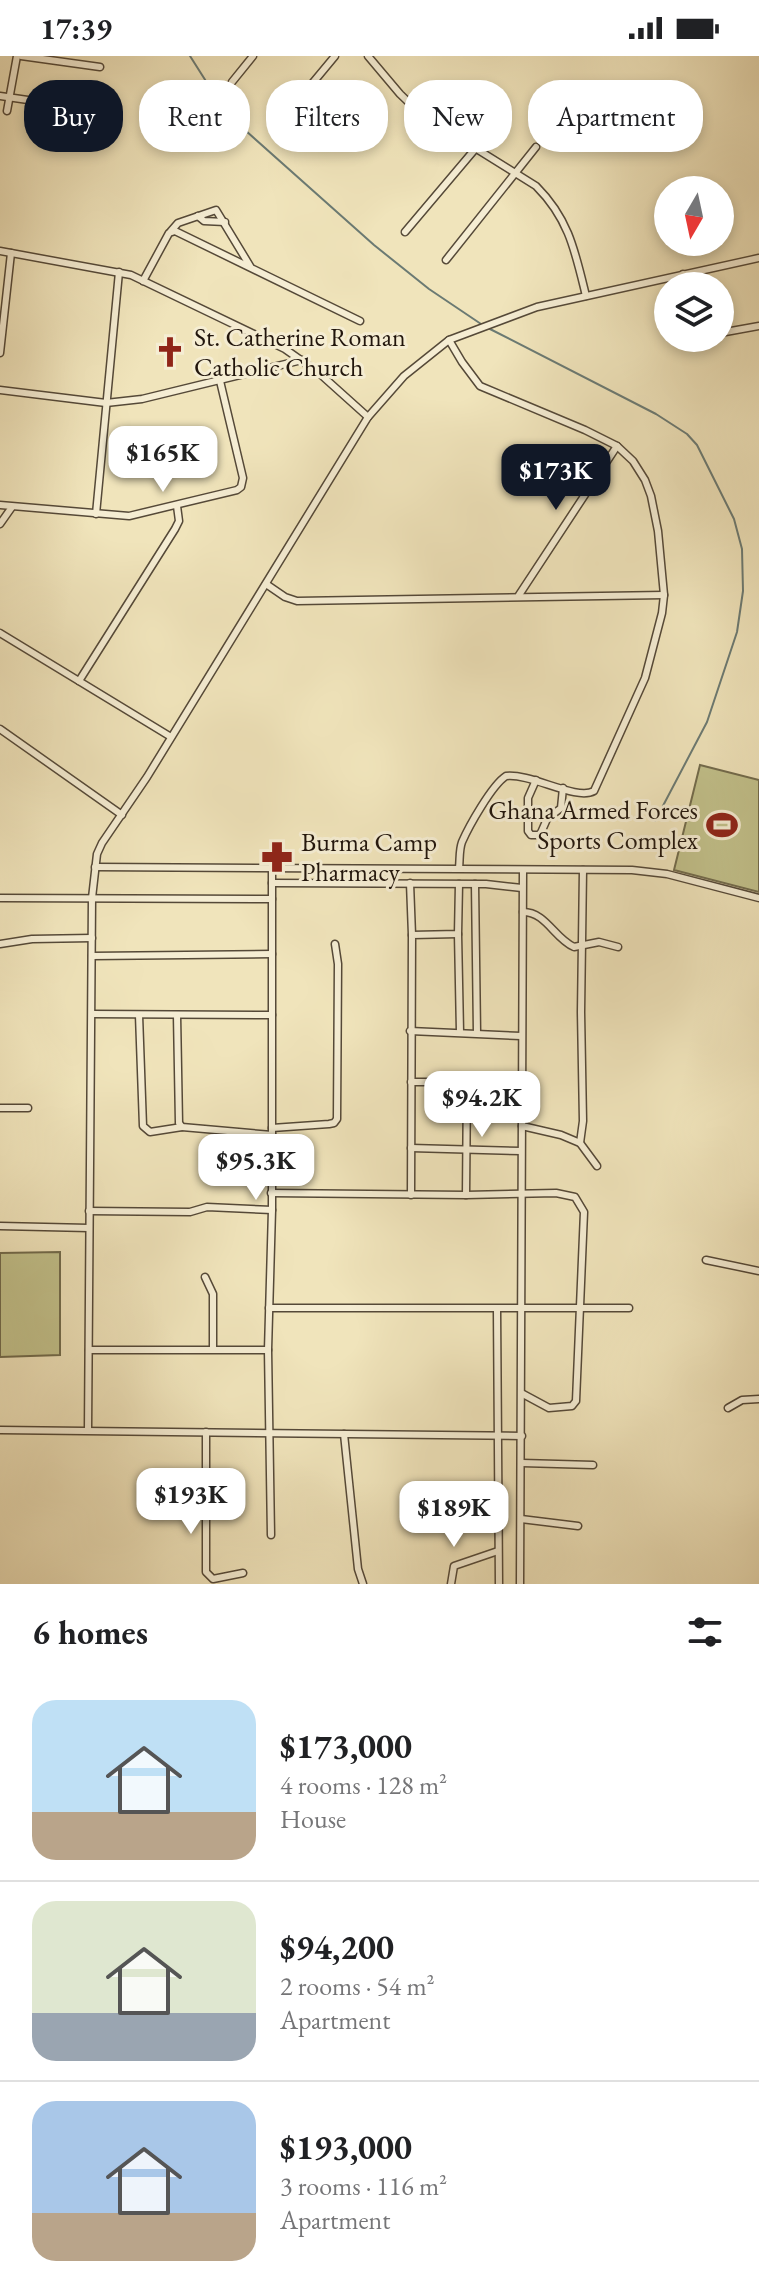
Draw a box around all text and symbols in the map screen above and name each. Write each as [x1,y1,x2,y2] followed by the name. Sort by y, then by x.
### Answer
[40,9,112,48] text: 17:39
[24,80,123,152] chip: Buy
[139,80,250,152] chip: Rent
[266,80,388,152] chip: Filters
[404,80,512,152] chip: New
[528,80,703,152] chip: Apartment
[654,176,734,256] north arrow
[654,176,734,352] map controls
[654,272,734,352] button: layers
[194,320,406,384] place label: St. Catherine Roman Catholic Church
[153,335,187,369] church icon: St. Catherine Roman Catholic Church
[107,426,219,494] pin: $165K
[126,435,200,469] text: $165K
[500,444,612,512] pin: $173K
[519,453,593,487] text: $173K
[488,793,699,857] place label: Ghana Armed Forces Sports Complex
[705,808,739,842] sports icon: Ghana Armed Forces Sports Complex
[301,825,437,889] place label: Burma Camp Pharmacy
[260,840,294,874] pharmacy icon: Burma Camp Pharmacy
[417,1071,547,1139] pin: $94.2K
[442,1080,522,1114] text: $94.2K
[191,1134,321,1202] pin: $95.3K
[216,1143,296,1177] text: $95.3K
[135,1468,247,1536] pin: $193K
[154,1477,228,1511] text: $193K
[398,1481,510,1549] pin: $189K
[417,1490,491,1524] text: $189K
[32,1610,148,1654] text: 6 homes
[683,1610,727,1654] icon: filters
[280,1724,412,1768] text: $173,000
[96,1732,192,1828] icon: home
[280,1768,447,1802] text: 4 rooms · 128 m²
[280,1802,346,1836] text: House
[280,1925,394,1969] text: $94,200
[96,1933,192,2029] icon: home
[280,1969,435,2003] text: 2 rooms · 54 m²
[280,2003,390,2037] text: Apartment
[280,2125,412,2169] text: $193,000
[96,2133,192,2229] icon: home
[280,2169,447,2203] text: 3 rooms · 116 m²
[280,2203,390,2237] text: Apartment

